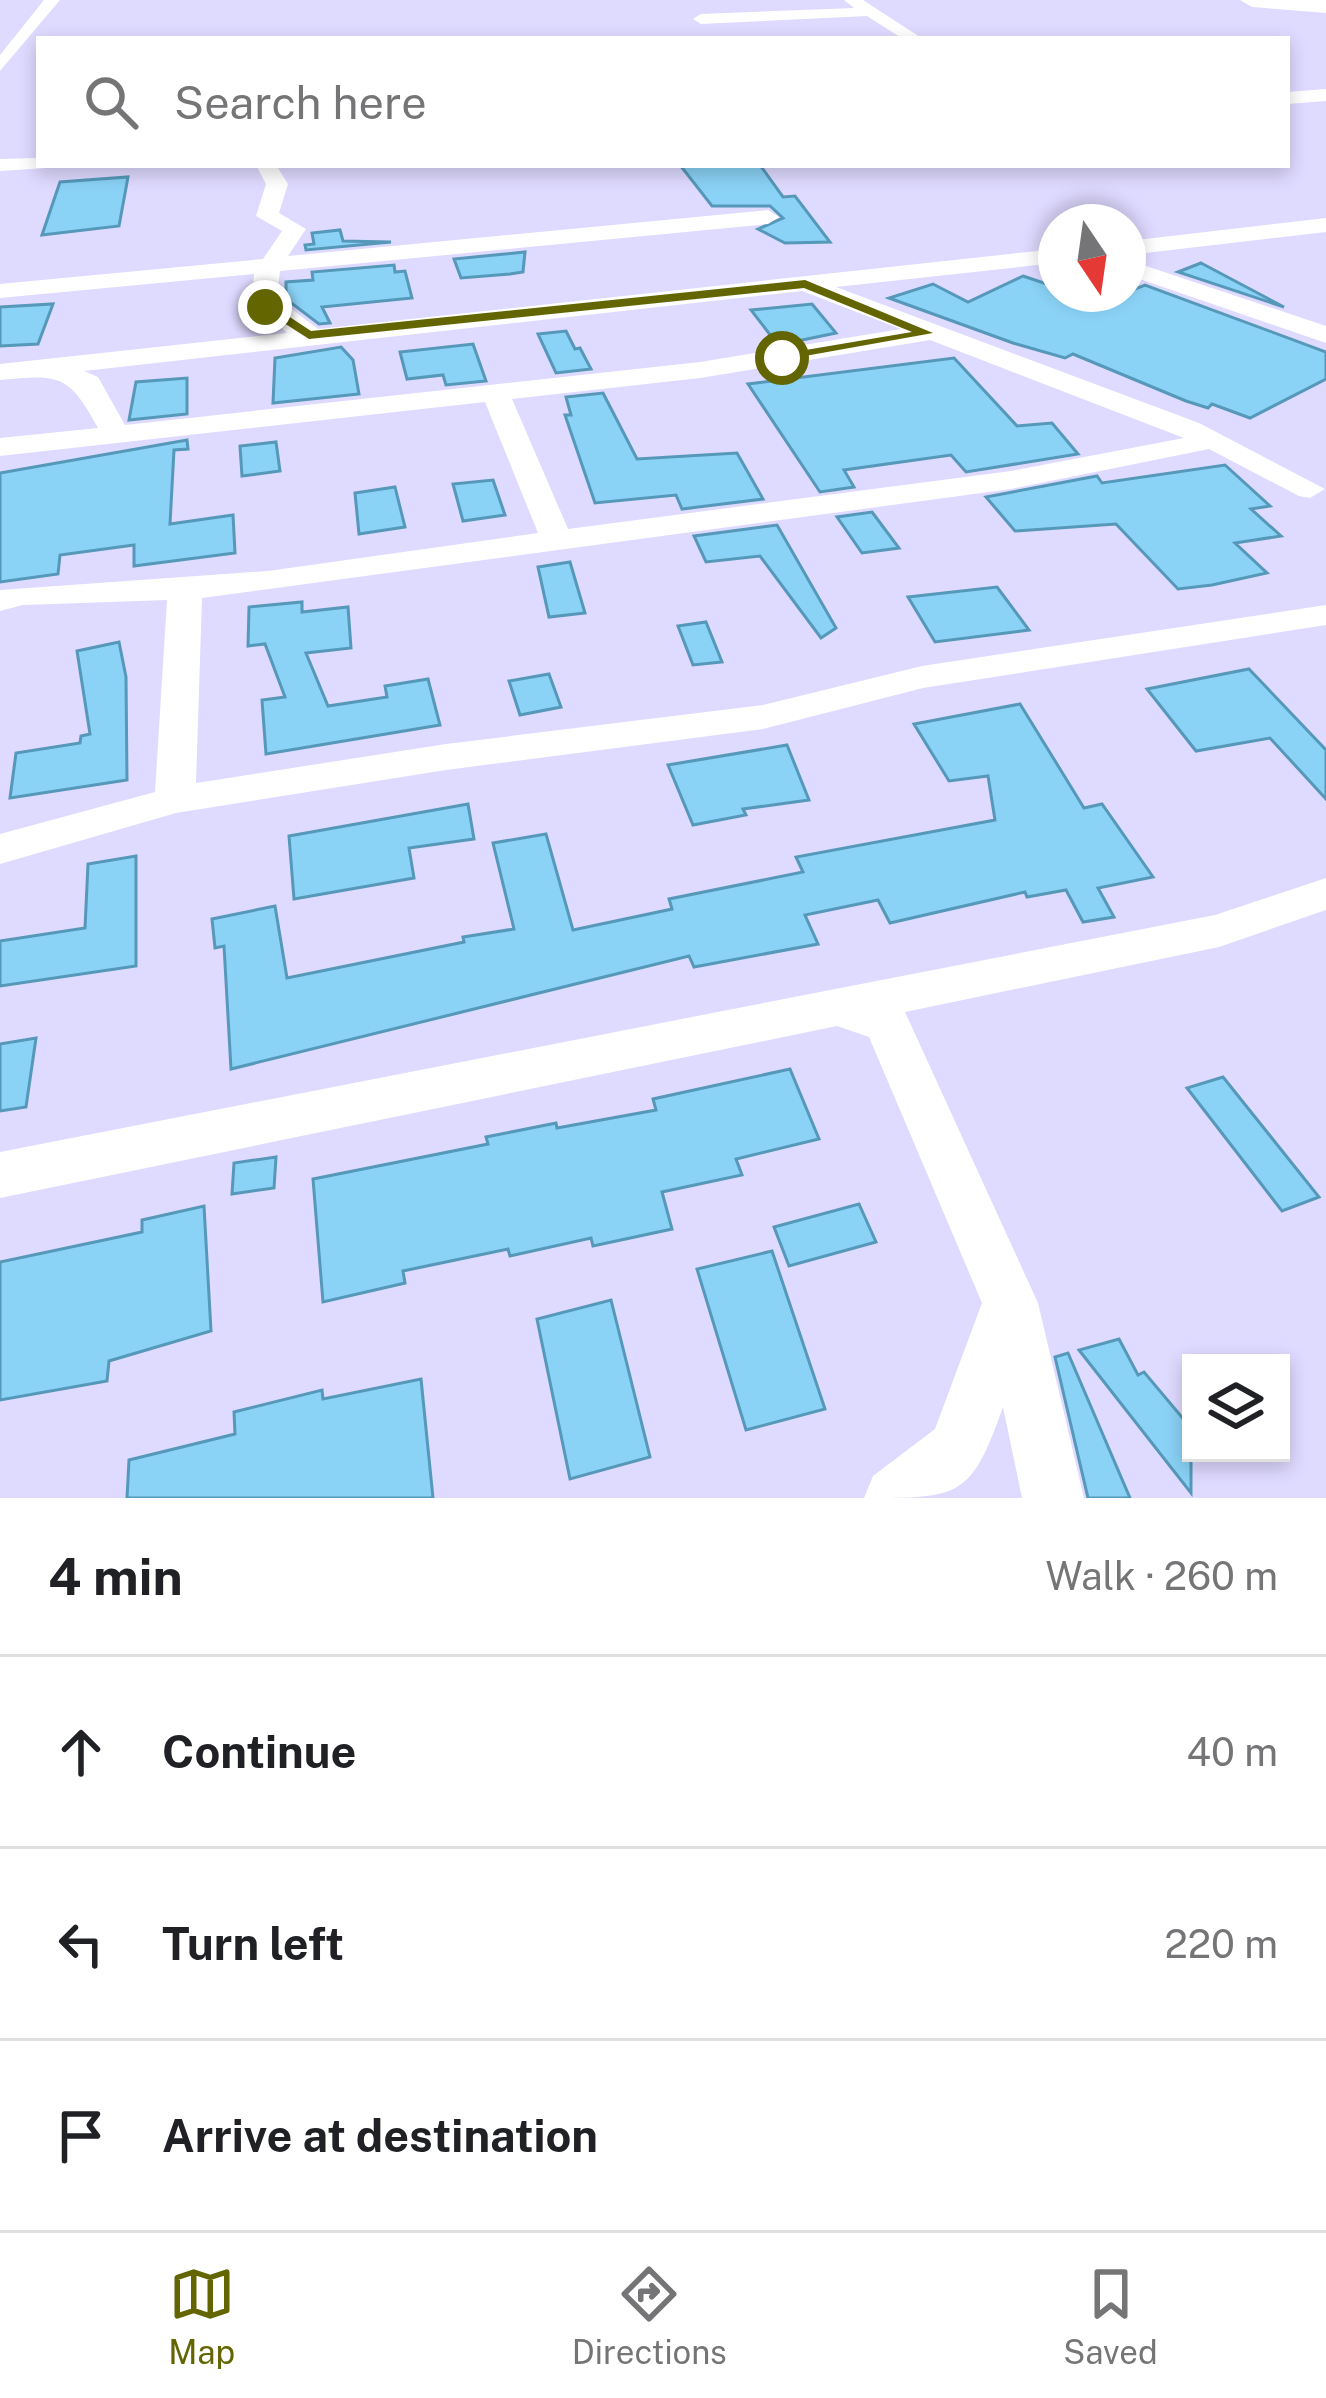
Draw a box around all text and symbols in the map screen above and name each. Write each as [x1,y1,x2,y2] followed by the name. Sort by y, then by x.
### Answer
[36,36,1290,168] search box
[78,69,144,135] icon: search
[174,76,427,129] text: Search here
[1038,204,1146,312] north arrow
[238,280,292,334] route end
[755,331,809,385] route start
[1182,1354,1290,1462] map controls
[1182,1354,1290,1462] button: layers
[48,1547,183,1606] text: 4 min
[1045,1553,1278,1599] text: Walk · 260 m
[48,1719,114,1785] icon: ahead
[162,1725,356,1778] text: Continue
[1186,1729,1278,1775] text: 40 m
[48,1911,114,1977] icon: left
[162,1917,344,1970] text: Turn left
[1164,1921,1278,1967] text: 220 m
[48,2103,114,2169] icon: arrive
[162,2109,598,2162] text: Arrive at destination
[168,2261,235,2371] tab: Map
[572,2261,727,2371] tab: Directions
[1063,2261,1158,2371] tab: Saved

